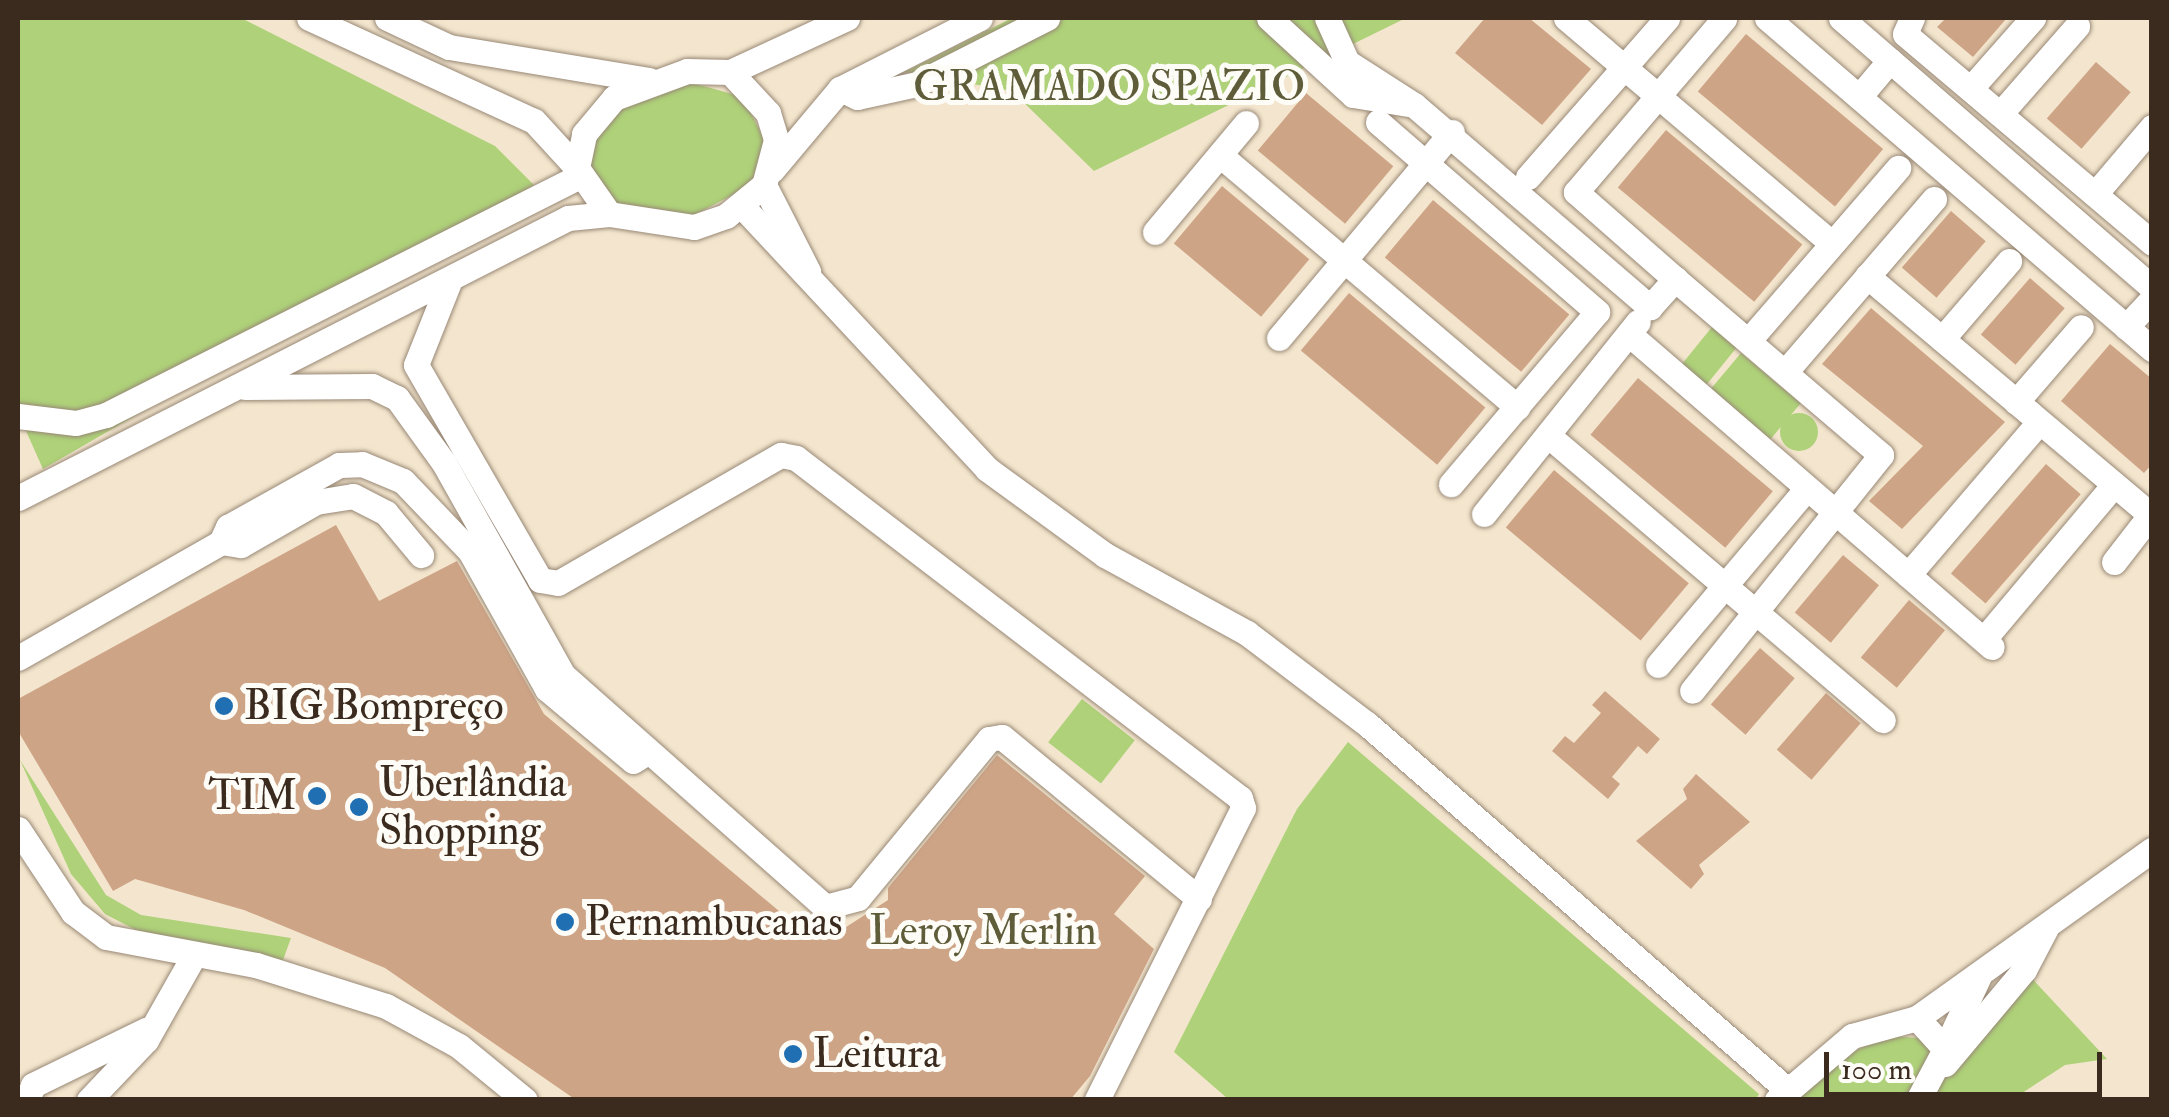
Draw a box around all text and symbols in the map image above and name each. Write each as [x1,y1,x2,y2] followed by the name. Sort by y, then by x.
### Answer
[913,62,1305,112] park label: GRAMADO SPAZIO
[244,681,504,731] place label: BIG Bompreço
[213,695,235,717] marker: BIG Bompreço
[379,758,567,856] place label: Uberlândia Shopping
[208,771,297,821] place label: TIM
[306,785,328,807] marker: TIM
[348,796,370,818] marker: Uberlândia Shopping
[585,897,843,947] place label: Pernambucanas
[869,906,1097,956] park label: Leroy Merlin
[554,911,576,933] marker: Pernambucanas
[813,1029,940,1079] place label: Leitura
[1829,1032,2106,1094] scale bar
[782,1043,804,1065] marker: Leitura
[1841,1051,1912,1088] text: 100 m

